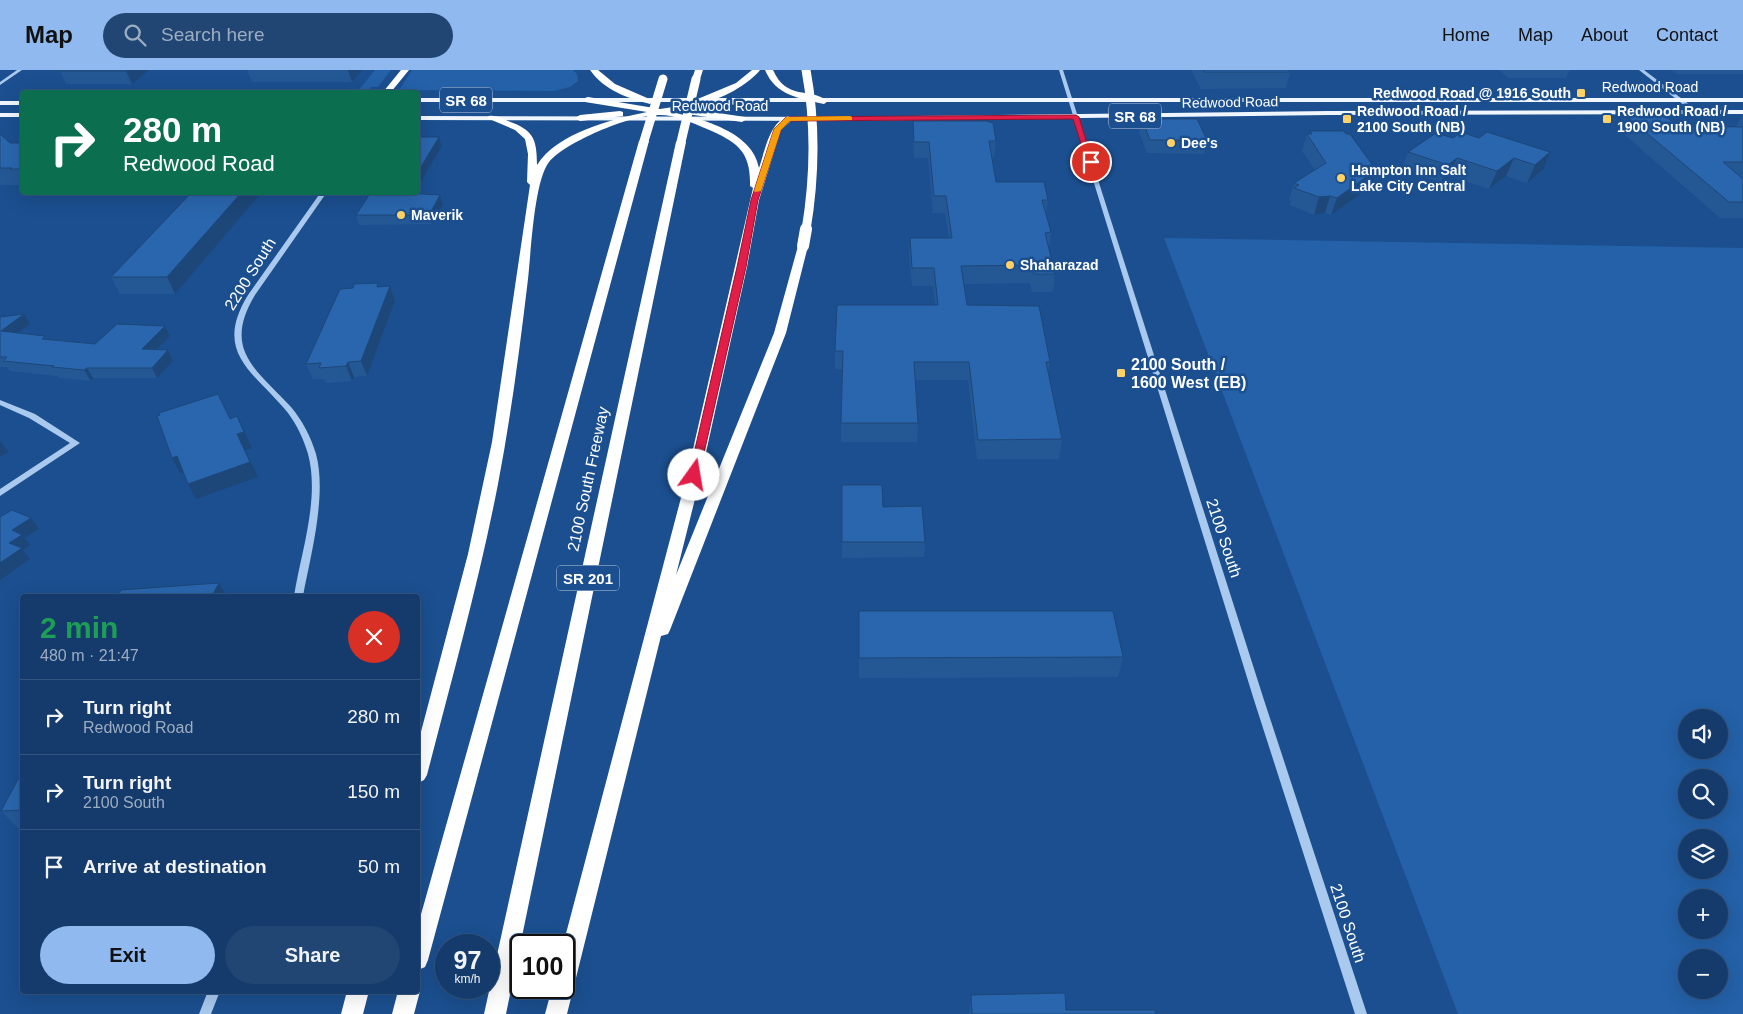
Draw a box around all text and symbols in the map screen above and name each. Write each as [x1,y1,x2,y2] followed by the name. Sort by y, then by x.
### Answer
[103,13,453,58] search box
[25,21,73,48] text: Map
[121,21,149,49] icon: search
[161,24,265,45] text: Search here
[1442,25,1490,45] text: Home
[1518,25,1553,45] text: Map
[1581,25,1628,45] text: About
[1656,25,1718,45] text: Contact
[1602,79,1698,95] street label: Redwood Road
[1373,85,1571,101] place label: Redwood Road @ 1916 South
[1575,87,1587,99] marker: Redwood Road @ 1916 South
[440,88,492,112] road number: SR 68
[1182,93,1278,111] street label: Redwood Road
[672,98,768,114] street label: Redwood Road
[1357,103,1467,135] place label: Redwood Road / 2100 South (NB)
[1617,103,1727,135] place label: Redwood Road / 1900 South (NB)
[1109,104,1161,128] road number: SR 68
[40,110,105,175] icon: right
[123,110,222,149] text: 280 m
[1341,113,1353,125] marker: Redwood Road / 2100 South (NB)
[1601,113,1613,125] marker: Redwood Road / 1900 South (NB)
[1181,135,1218,151] place label: Dee's
[1165,137,1177,149] marker: Dee's
[1070,141,1112,183] pin
[1077,148,1105,176] icon: arrive
[123,151,275,176] text: Redwood Road
[1351,162,1466,194] place label: Hampton Inn Salt Lake City Central
[1335,172,1347,184] marker: Hampton Inn Salt Lake City Central
[411,207,463,223] place label: Maverik
[395,209,407,221] marker: Maverik
[221,235,279,313] street label: 2200 South
[1020,257,1099,273] place label: Shaharazad
[1004,259,1016,271] marker: Shaharazad
[1131,356,1246,391] place label: 2100 South / 1600 West (EB)
[1115,367,1127,379] marker: 2100 South / 1600 West (EB)
[564,405,612,553] street label: 2100 South Freeway
[667,448,719,500] position arrow
[1203,496,1245,580] street label: 2100 South
[557,566,619,590] road number: SR 201
[40,611,118,644] text: 2 min
[348,611,400,663] button: close
[40,647,139,664] text: 480 m · 21:47
[83,697,171,718] text: Turn right
[40,703,68,731] icon: right
[347,706,400,727] text: 280 m
[1678,709,1728,999] map controls
[1678,709,1728,759] button: sound
[83,719,193,736] text: Redwood Road
[1678,769,1728,819] button: search
[83,772,171,793] text: Turn right
[40,778,68,806] icon: right
[347,781,400,802] text: 150 m
[83,794,165,811] text: 2100 South
[1678,829,1728,879] button: layers
[40,853,68,881] icon: arrive
[83,856,267,877] text: Arrive at destination
[358,856,400,877] text: 50 m
[1327,881,1369,965] street label: 2100 South
[1678,889,1728,939] button: +
[40,926,215,984] button: Exit
[225,926,400,984] button: Share
[510,934,575,999] speed limit sign: 100
[454,946,481,974] text: 97
[1678,949,1728,999] button: −
[454,972,481,986] text: km/h

